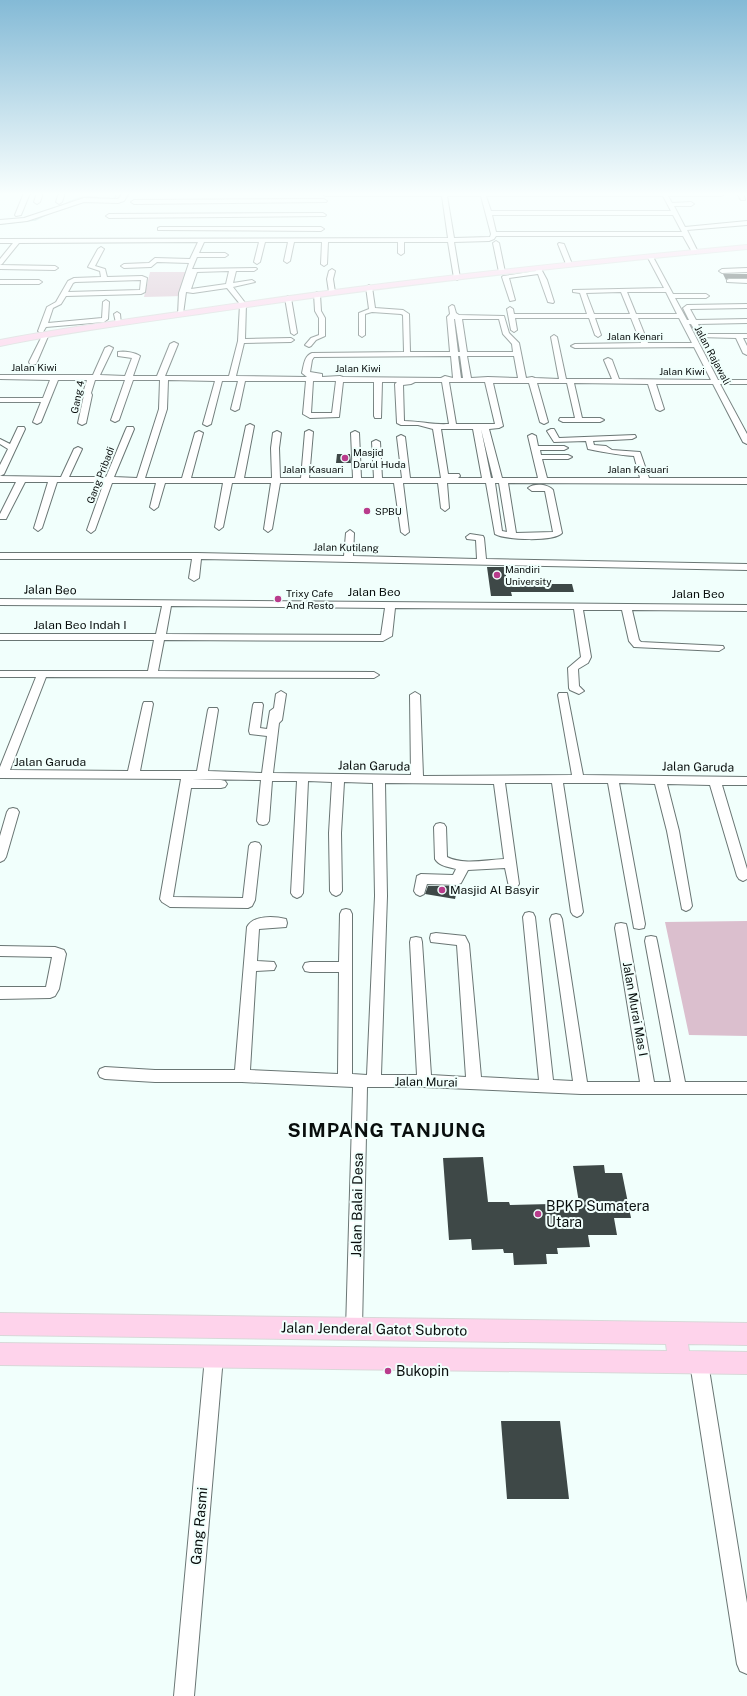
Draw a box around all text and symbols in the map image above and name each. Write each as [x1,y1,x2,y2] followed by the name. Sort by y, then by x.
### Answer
[692,323,734,387] street label: Jalan Rajawali
[607,330,663,342] street label: Jalan Kenari
[11,361,57,373] street label: Jalan Kiwi
[335,362,381,374] street label: Jalan Kiwi
[659,365,705,377] street label: Jalan Kiwi
[68,379,86,415] street label: Gang 4
[84,445,116,505] street label: Gang Pribadi
[353,446,406,470] place label: Masjid Darul Huda
[340,453,350,463] marker: Masjid Darul Huda
[282,463,344,475] street label: Jalan Kasuari
[607,463,669,475] street label: Jalan Kasuari
[375,505,402,517] place label: SPBU
[362,506,372,516] marker: SPBU
[313,540,379,554] street label: Jalan Kutilang
[505,563,552,587] place label: Mandiri University
[492,570,502,580] marker: Mandiri University
[23,583,77,597] street label: Jalan Beo
[347,585,401,599] street label: Jalan Beo
[286,587,334,611] place label: Trixy Cafe And Resto
[671,587,725,601] street label: Jalan Beo
[273,594,283,604] marker: Trixy Cafe And Resto
[33,618,127,632] street label: Jalan Beo Indah I
[14,755,86,769] street label: Jalan Garuda
[338,758,410,774] street label: Jalan Garuda
[662,759,734,775] street label: Jalan Garuda
[450,883,540,897] place label: Masjid Al Basyir
[437,885,447,895] marker: Masjid Al Basyir
[620,961,650,1057] street label: Jalan Murai Mas I
[394,1074,458,1090] street label: Jalan Murai
[287,1119,487,1141] district label: SIMPANG TANJUNG
[348,1152,366,1258] street label: Jalan Balai Desa
[546,1198,650,1230] place label: BPKP Sumatera Utara
[533,1209,543,1219] marker: BPKP Sumatera Utara
[281,1319,467,1339] street label: Jalan Jenderal Gatot Subroto
[396,1363,449,1379] place label: Bukopin
[383,1366,393,1376] marker: Bukopin
[188,1487,210,1565] street label: Gang Rasmi

